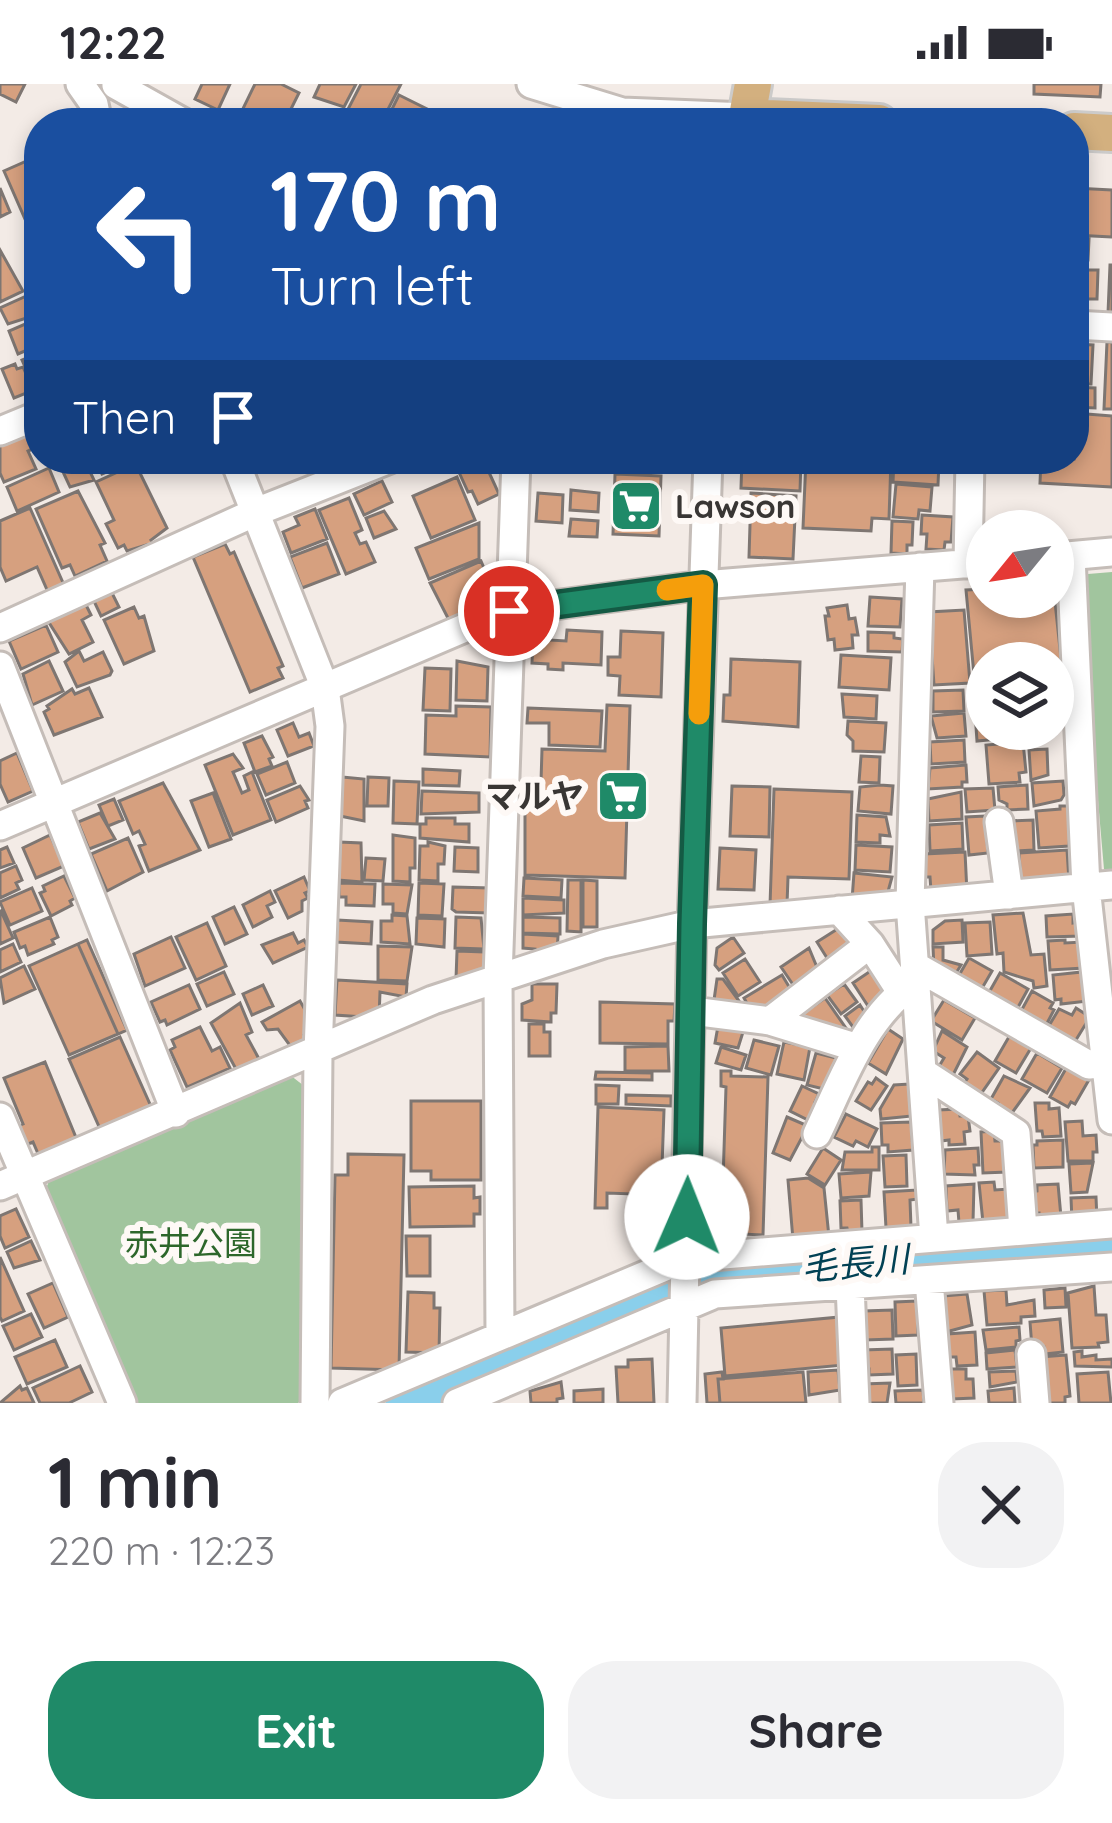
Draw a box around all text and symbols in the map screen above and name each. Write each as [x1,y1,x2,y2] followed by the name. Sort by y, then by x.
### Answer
[60,14,167,70] text: 12:22
[270,147,501,252] text: 170 m
[72,156,228,312] icon: left
[270,251,474,319] text: Turn left
[200,384,266,450] icon: arrive
[72,389,176,445] text: Then
[608,478,664,534] supermarket icon: Lawson
[675,485,795,526] place label: Lawson
[966,510,1074,618] north arrow
[966,510,1074,750] map controls
[458,560,560,662] pin
[476,578,542,644] icon: arrive
[966,642,1074,750] button: layers
[595,768,651,824] supermarket icon: マルヤ
[485,775,584,816] place label: マルヤ
[624,1154,750,1280] position arrow
[125,1222,257,1263] park label: 赤井公園
[799,1235,915,1290] water label: 毛長川
[48,1436,222,1526] text: 1 min
[938,1442,1064,1568] button: close
[48,1526,275,1575] text: 220 m · 12:23
[48,1661,544,1799] button: Exit
[568,1661,1064,1799] button: Share

